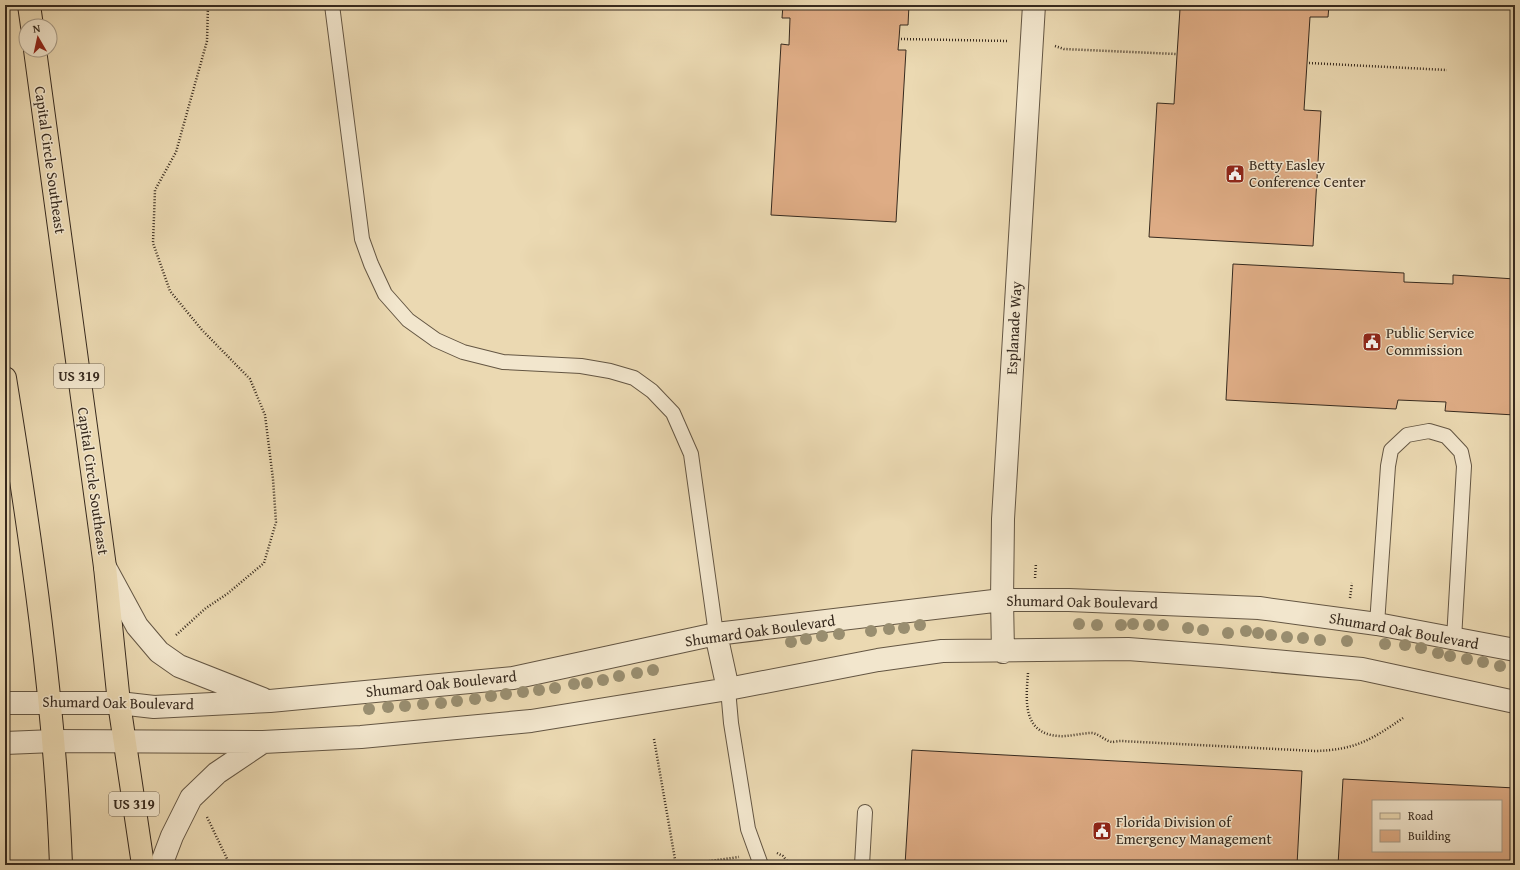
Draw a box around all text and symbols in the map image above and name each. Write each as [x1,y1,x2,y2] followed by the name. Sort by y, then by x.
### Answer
[18,18,58,58] north arrow
[32,20,42,37] text: N
[30,85,71,236] street label: Capital Circle Southeast
[1249,154,1366,192] place label: Betty Easley Conference Center
[1224,163,1246,185] public building icon: Betty Easley Conference Center
[1001,280,1026,375] street label: Esplanade Way
[1386,322,1474,360] place label: Public Service Commission
[1361,331,1383,353] public building icon: Public Service Commission
[54,364,104,388] road number: US 319
[73,406,114,557] street label: Capital Circle Southeast
[1006,590,1158,613] street label: Shumard Oak Boulevard
[1328,607,1481,654] street label: Shumard Oak Boulevard
[683,610,836,651] street label: Shumard Oak Boulevard
[365,665,517,702] street label: Shumard Oak Boulevard
[42,691,194,714] street label: Shumard Oak Boulevard
[109,792,159,816] road number: US 319
[1372,800,1502,852] legend
[1408,807,1434,824] text: Road
[1116,811,1273,849] place label: Florida Division of Emergency Management
[1091,820,1113,842] public building icon: Florida Division of Emergency Management
[1408,827,1451,844] text: Building

